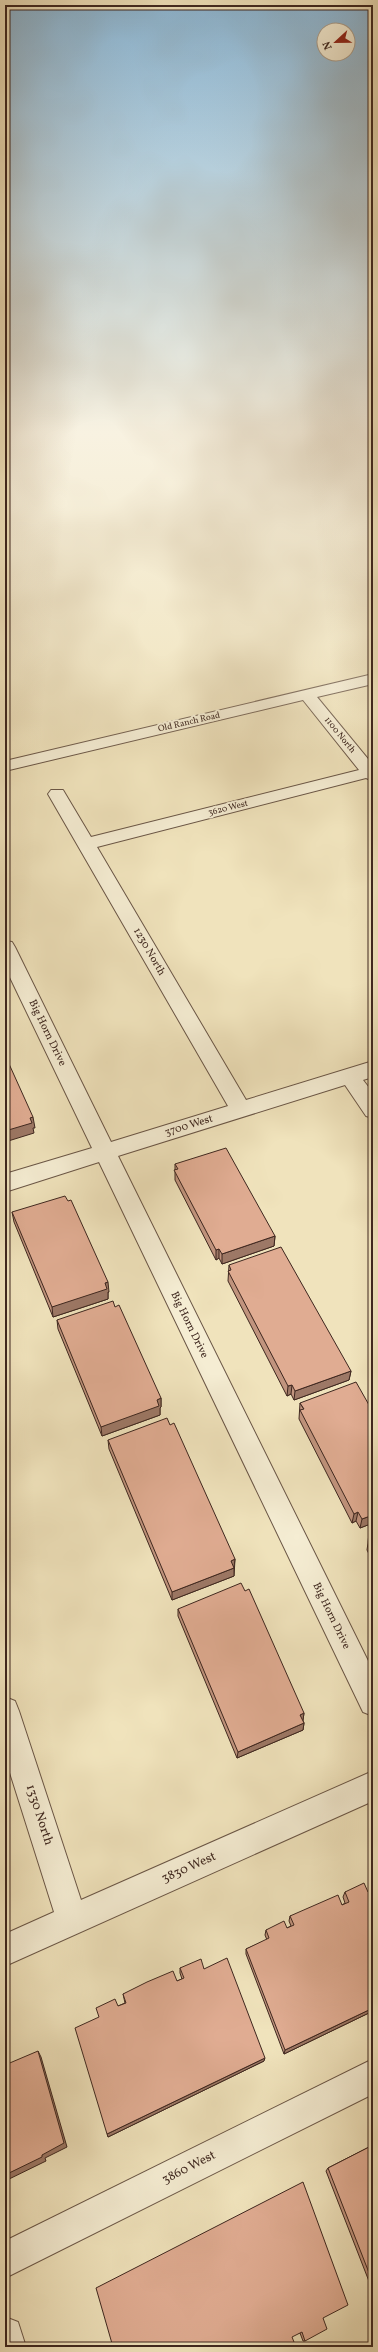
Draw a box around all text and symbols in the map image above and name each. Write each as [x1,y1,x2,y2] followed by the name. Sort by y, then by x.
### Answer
[316,22,356,62] north arrow
[320,39,337,52] text: N
[157,709,221,735] street label: Old Ranch Road
[321,714,359,757] street label: 1100 North
[207,797,249,819] street label: 3620 West
[129,925,169,979] street label: 1230 North
[24,997,70,1069] street label: Big Horn Drive
[163,1112,215,1140] street label: 3700 West
[166,1289,212,1361] street label: Big Horn Drive
[308,1580,354,1652] street label: Big Horn Drive
[21,1782,57,1848] street label: 1330 North
[159,1848,220,1888] street label: 3830 West
[159,2147,219,2189] street label: 3860 West

